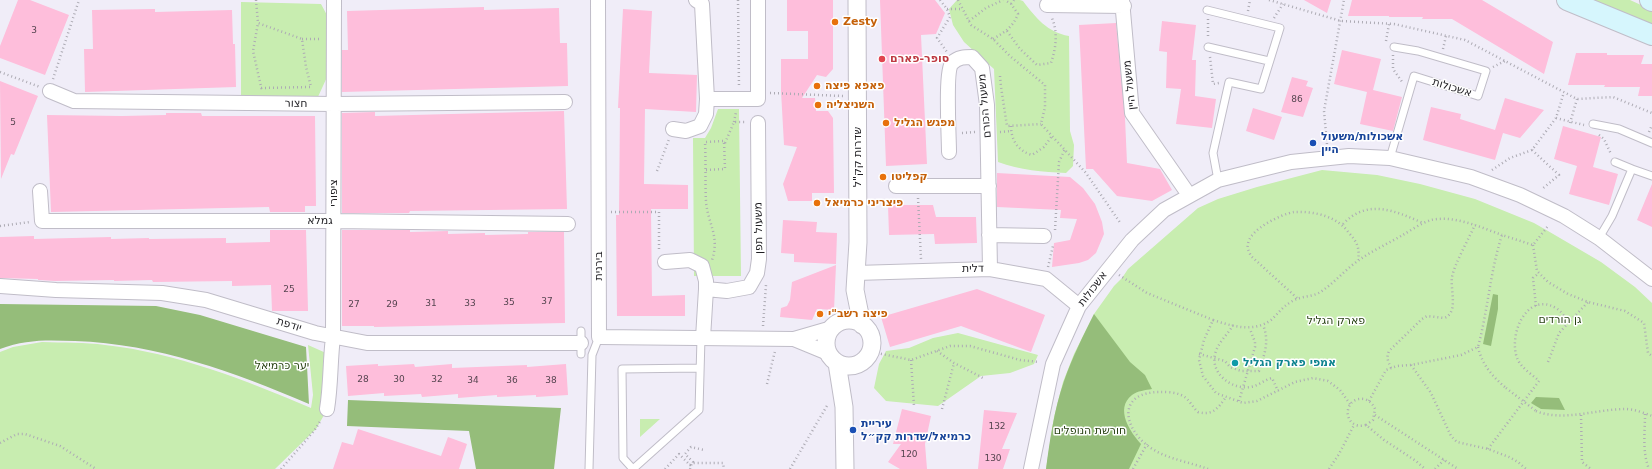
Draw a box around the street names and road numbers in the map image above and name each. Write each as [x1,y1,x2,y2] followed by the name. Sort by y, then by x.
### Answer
[1121,59,1139,111] street label: משעול היין
[976,73,994,139] street label: משעול הכורם
[1431,76,1473,100] street label: אשכולות
[284,97,308,111] street label: חצור
[851,127,865,187] street label: שדרות קק"ל
[327,179,341,207] street label: ציפורי
[752,202,766,254] street label: משעול תפן
[307,214,333,228] street label: גמלא
[592,251,606,281] street label: בירנית
[962,262,984,276] street label: דלית
[1076,269,1110,309] street label: אשכולות
[275,315,303,335] street label: יודפת

